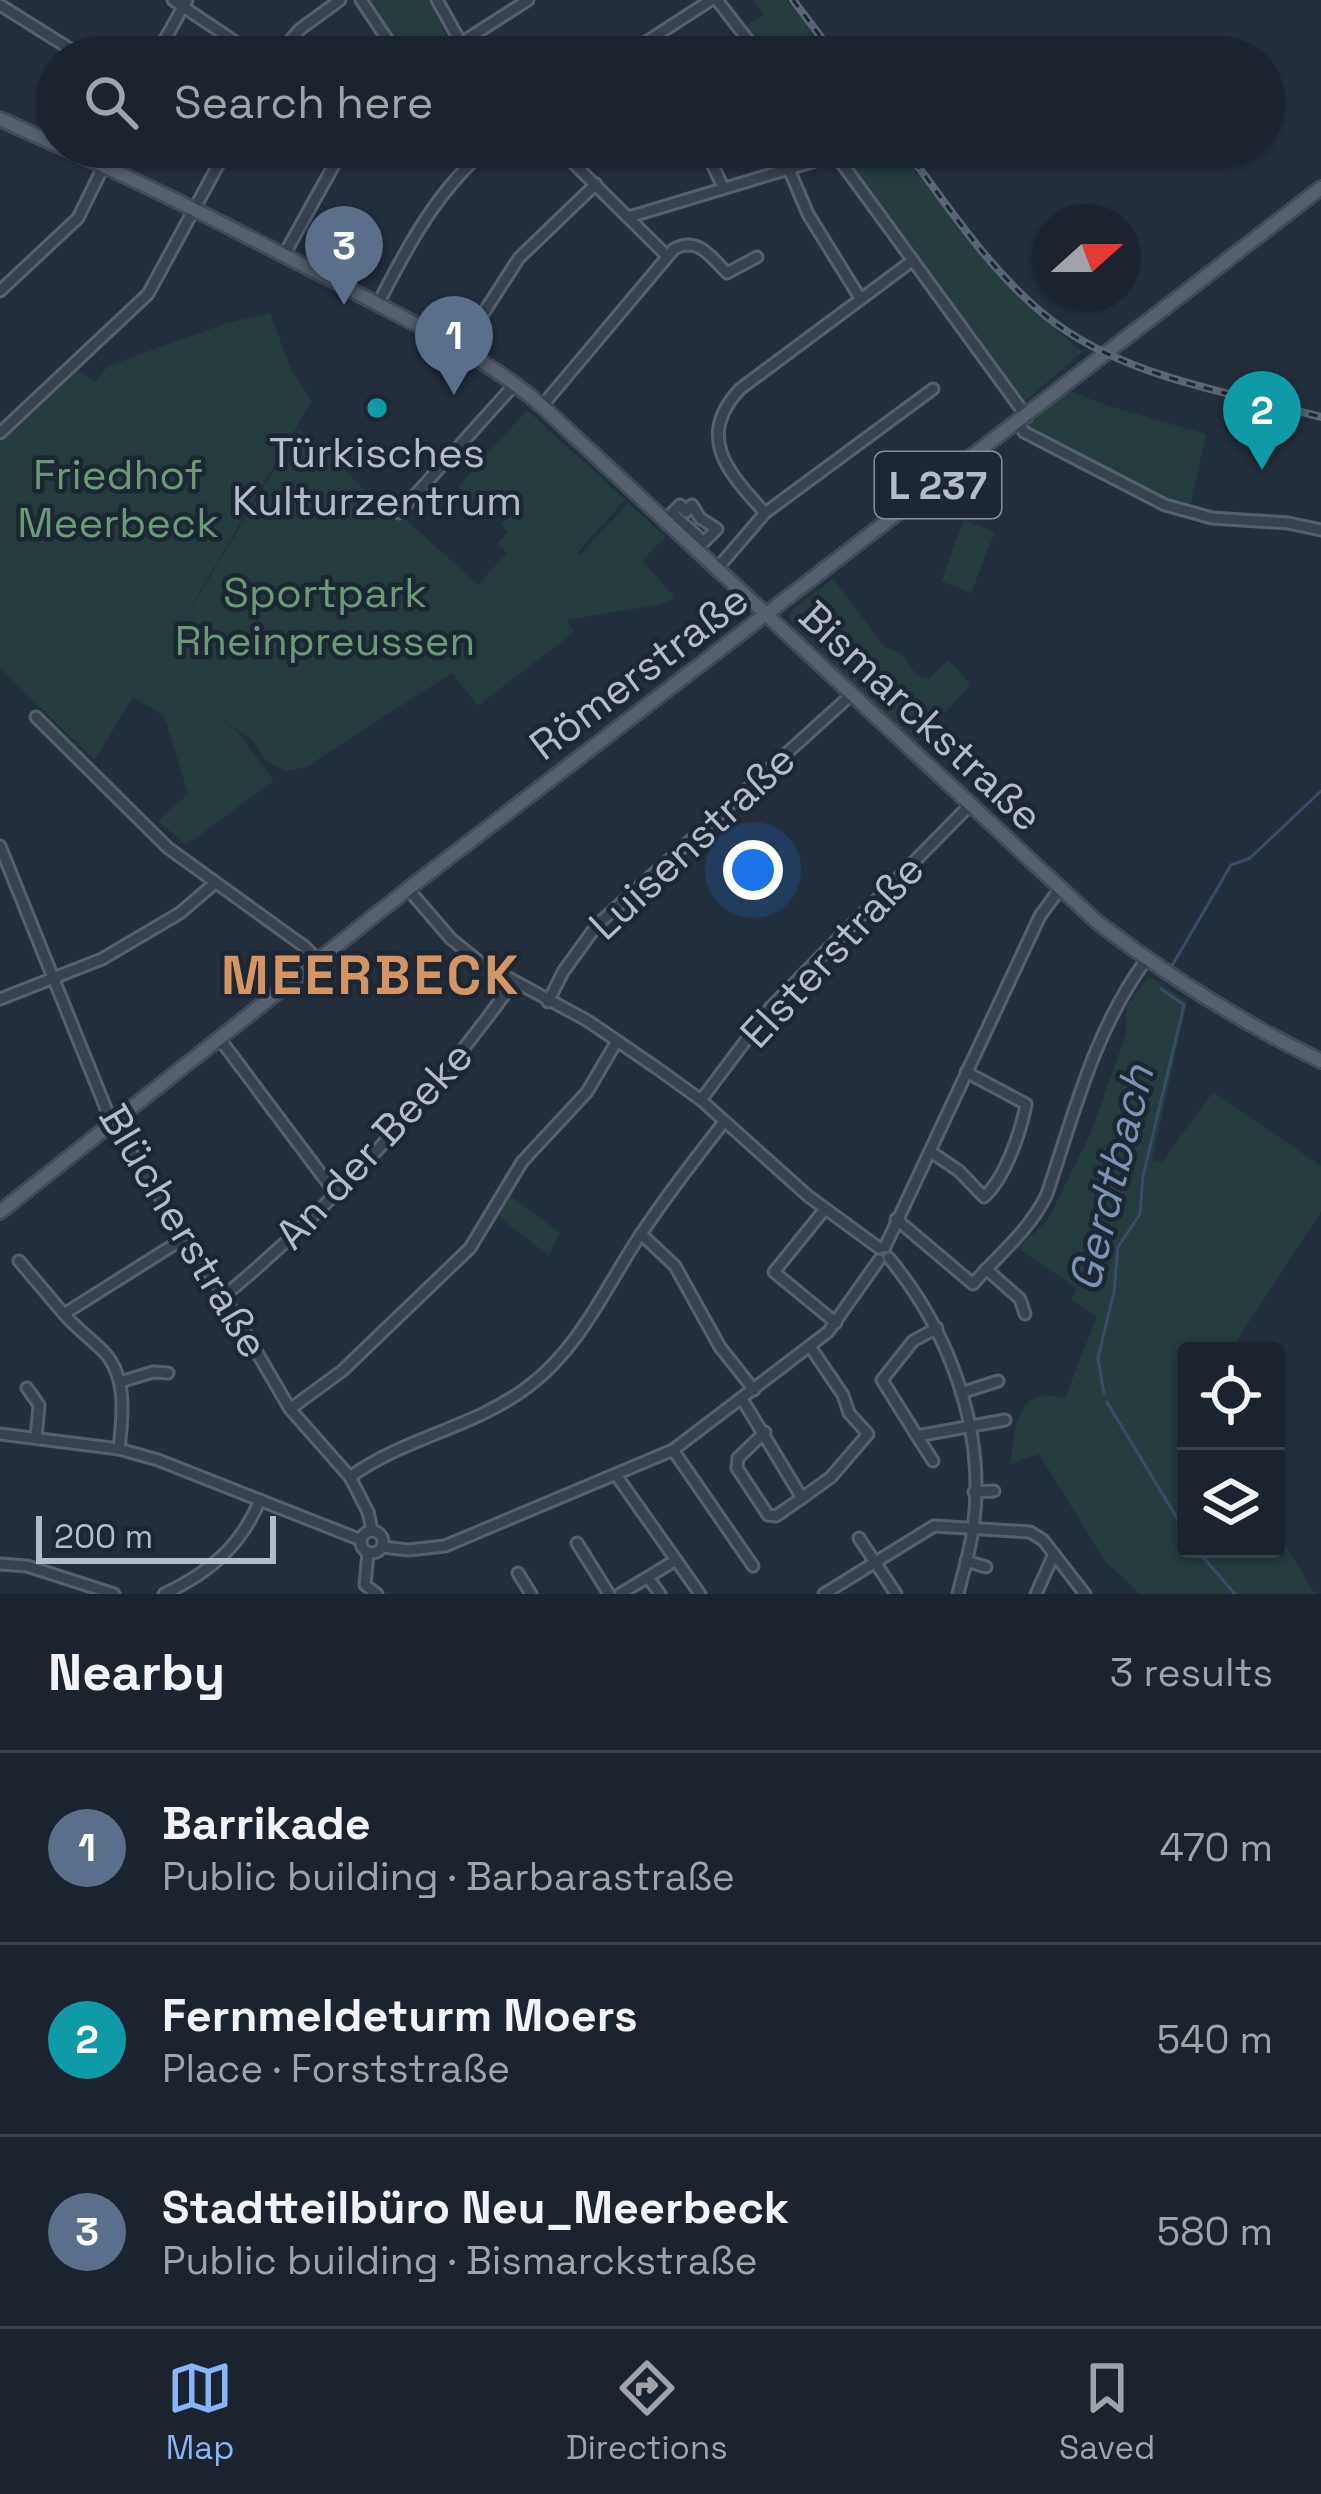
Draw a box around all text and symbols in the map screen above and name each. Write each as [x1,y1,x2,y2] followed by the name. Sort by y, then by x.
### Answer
[36,36,1285,168] search box
[78,69,144,135] icon: search
[174,74,433,131] text: Search here
[1033,204,1141,312] north arrow
[305,206,383,305] pin: 3
[415,296,493,395] pin: 1
[1223,371,1301,470] pin: 2
[364,395,390,421] marker: Türkisches Kulturzentrum
[232,426,522,527] place label: Türkisches Kulturzentrum
[17,448,219,549] park label: Friedhof Meerbeck
[875,452,1001,518] road number: L 237
[175,566,475,667] park label: Sportpark Rheinpreussen
[519,572,759,772] street label: Römerstraße
[788,589,1054,843] street label: Bismarckstraße
[578,733,806,951] street label: Luisenstraße
[723,840,783,900] your location
[729,843,935,1059] street label: Elsterstraße
[221,941,521,1010] district label: MEERBECK
[264,1030,484,1260] street label: An der Beeke
[1055,1058,1167,1297] water label: Gerdtbach
[88,1095,280,1367] street label: Blücherstraße
[1177,1342,1285,1558] map controls
[1177,1342,1285,1450] button: locate
[1177,1450,1285,1558] button: layers
[36,1510,276,1563] scale bar
[54,1516,153,1558] text: 200 m
[48,1640,225,1705] text: Nearby
[1110,1648,1273,1697] text: 3 results
[162,1795,371,1852] text: Barrikade
[78,1823,96,1872] text: 1
[1160,1823,1273,1872] text: 470 m
[162,1852,735,1901] text: Public building · Barbarastraße
[162,1987,638,2044] text: Fernmeldeturm Moers
[75,2015,99,2064] text: 2
[1157,2015,1273,2064] text: 540 m
[162,2044,510,2093] text: Place · Forststraße
[162,2179,789,2236] text: Stadtteilbüro Neu_Meerbeck
[75,2207,99,2256] text: 3
[1157,2207,1273,2256] text: 580 m
[162,2236,758,2285] text: Public building · Bismarckstraße
[166,2355,234,2469] tab: Map
[566,2355,728,2469] tab: Directions
[1059,2355,1155,2469] tab: Saved

